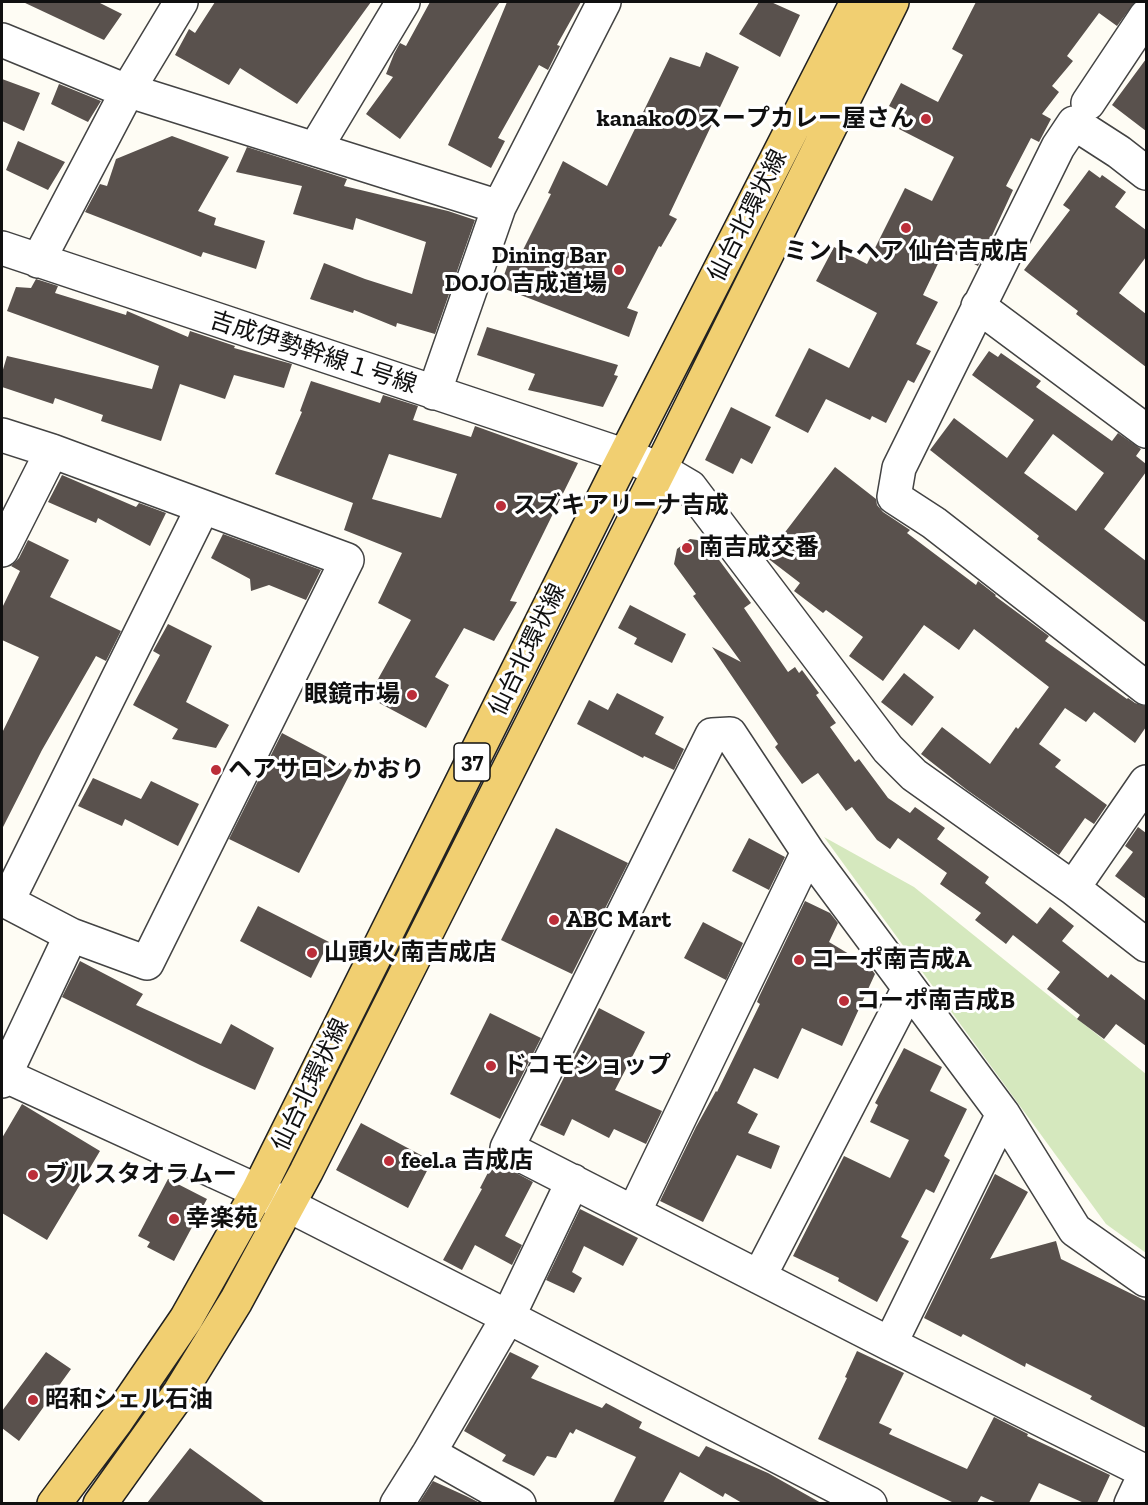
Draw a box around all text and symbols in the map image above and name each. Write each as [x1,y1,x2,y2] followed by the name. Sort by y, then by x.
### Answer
[597,105,914,133] place label: kanakoのスープカレー屋さん
[919,112,933,126] marker: kanakoのスープカレー屋さん
[702,145,794,287] street label: 仙台北環状線
[899,221,913,235] marker: ミントヘア 仙台吉成店
[784,238,1028,266] place label: ミントヘア 仙台吉成店
[445,242,607,298] place label: Dining Bar DOJO 吉成道場
[612,263,626,277] marker: Dining Bar DOJO 吉成道場
[206,306,420,400] street label: 吉成伊勢幹線１号線
[513,492,729,520] place label: スズキアリーナ吉成
[494,499,508,513] marker: スズキアリーナ吉成
[699,534,819,562] place label: 南吉成交番
[680,541,694,555] marker: 南吉成交番
[483,579,573,721] street label: 仙台北環状線
[304,681,400,709] place label: 眼鏡市場
[405,688,419,702] marker: 眼鏡市場
[454,743,490,781] road number: 37
[228,756,424,784] place label: ヘアサロン かおり
[209,763,223,777] marker: ヘアサロン かおり
[566,906,671,934] place label: ABC Mart
[547,913,561,927] marker: ABC Mart
[324,939,496,967] place label: 山頭火 南吉成店
[305,946,319,960] marker: 山頭火 南吉成店
[811,946,971,974] place label: コーポ南吉成A
[792,953,806,967] marker: コーポ南吉成A
[856,987,1015,1015] place label: コーポ南吉成B
[837,994,851,1008] marker: コーポ南吉成B
[266,1014,356,1156] street label: 仙台北環状線
[503,1052,671,1080] place label: ドコモショップ
[484,1059,498,1073] marker: ドコモショップ
[401,1147,533,1175] place label: feel.a 吉成店
[382,1154,396,1168] marker: feel.a 吉成店
[45,1161,237,1189] place label: ブルスタオラムー
[26,1168,40,1182] marker: ブルスタオラムー
[186,1205,258,1233] place label: 幸楽苑
[167,1212,181,1226] marker: 幸楽苑
[45,1386,213,1414] place label: 昭和シェル石油
[26,1393,40,1407] marker: 昭和シェル石油

